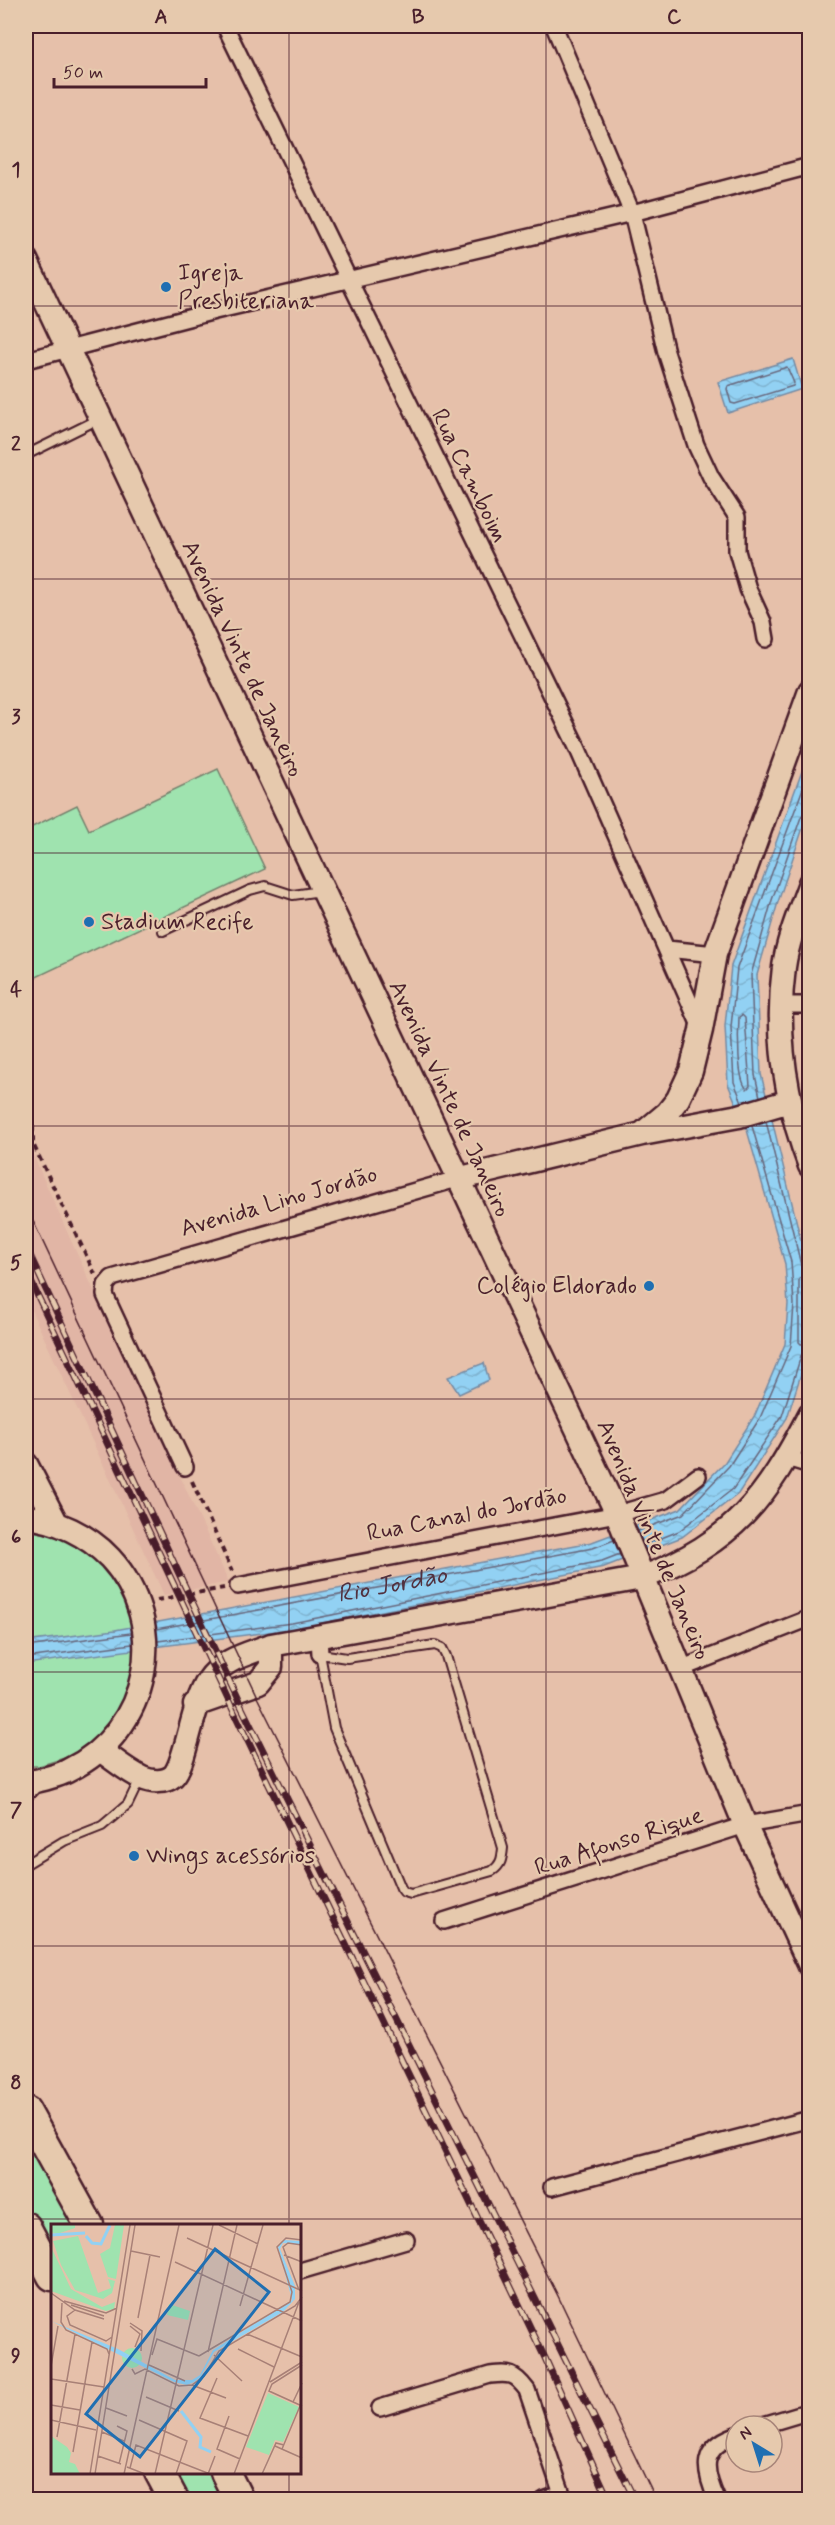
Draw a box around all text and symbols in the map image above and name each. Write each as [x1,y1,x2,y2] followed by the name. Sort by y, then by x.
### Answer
[154,4,168,31] text: A
[412,4,425,31] text: B
[667,4,682,31] text: C
[54,51,206,89] scale bar
[63,61,103,85] text: 50 m
[12,157,20,184] text: 1
[178,258,315,317] place label: Igreja Presbiteriana
[159,280,173,294] marker: Igreja Presbiteriana
[423,404,515,548] street label: Rua Camboim
[11,431,21,458] text: 2
[174,536,310,782] street label: Avenida Vinte de Janeiro
[11,704,21,731] text: 3
[101,907,254,938] place label: Stadium Recife
[82,915,96,929] marker: Stadium Recife
[381,976,517,1222] street label: Avenida Vinte de Janeiro
[10,977,22,1004] text: 4
[177,1159,381,1245] street label: Avenida Lino Jordão
[10,1250,22,1277] text: 5
[476,1271,637,1302] place label: Colégio Eldorado
[642,1279,656,1293] marker: Colégio Eldorado
[588,1415,718,1665] street label: Avenida Vinte de Janeiro
[364,1480,570,1550] street label: Rua Canal do Jordão
[11,1524,21,1551] text: 6
[334,1558,450,1612] water label: Rio Jordão
[10,1797,22,1824] text: 7
[531,1800,708,1886] street label: Rua Afonso Rique
[146,1841,315,1874] place label: Wings acessórios
[127,1849,141,1863] marker: Wings acessórios
[10,2070,22,2097] text: 8
[51,2224,302,2474] inset map
[11,2343,21,2370] text: 9
[724,2414,784,2474] north arrow
[735,2422,756,2445] text: N

